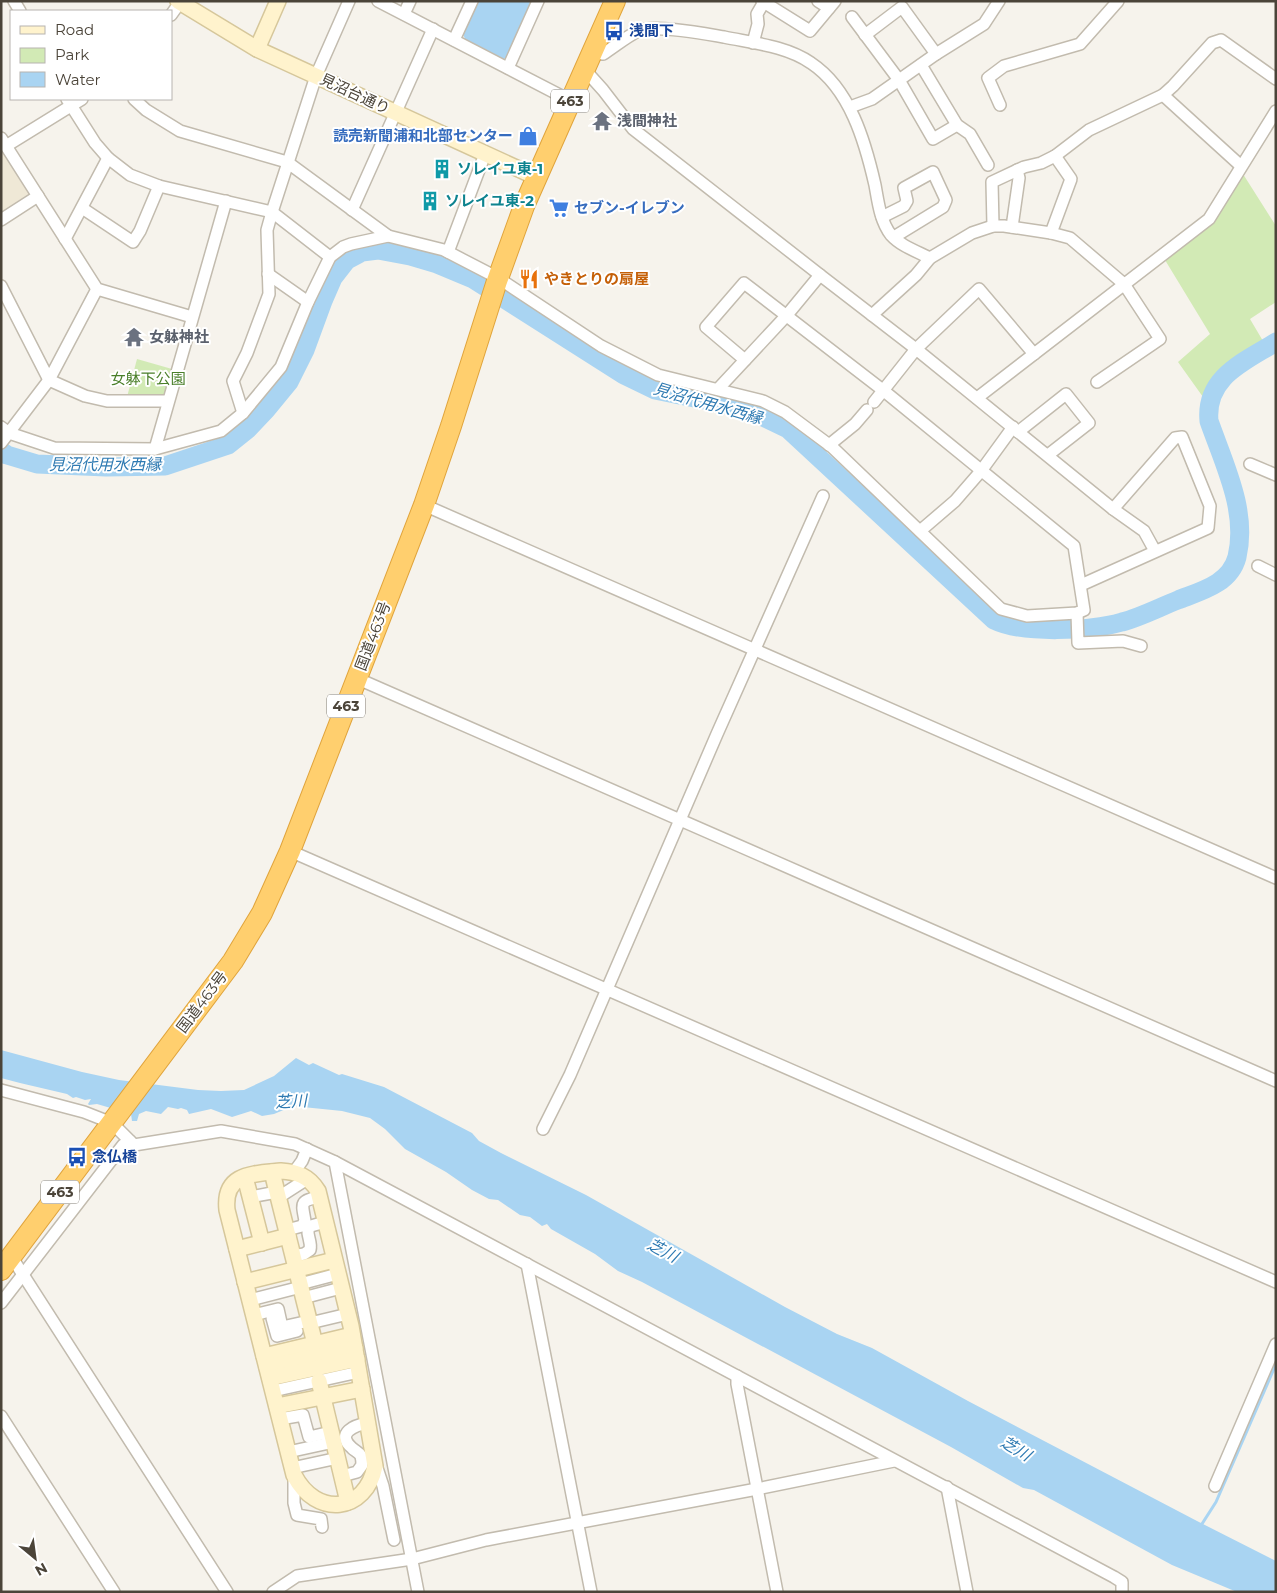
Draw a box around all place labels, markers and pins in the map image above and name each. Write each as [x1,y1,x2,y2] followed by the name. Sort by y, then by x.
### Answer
[603,20,625,42] bus stop icon: 浅間下
[629,21,674,40] place label: 浅間下
[591,110,613,132] temple icon: 浅間神社
[617,111,677,130] place label: 浅間神社
[517,125,539,147] shop icon: 読売新聞浦和北部センター
[333,126,513,145] place label: 読売新聞浦和北部センター
[431,158,453,180] building icon: ソレイユ東-1
[457,159,543,178] place label: ソレイユ東-1
[419,190,441,212] building icon: ソレイユ東-2
[445,191,534,210] place label: ソレイユ東-2
[548,197,570,219] supermarket icon: セブン-イレブン
[574,198,685,217] place label: セブン-イレブン
[518,268,540,290] restaurant icon: やきとりの扇屋
[544,269,649,288] place label: やきとりの扇屋
[123,326,145,348] temple icon: 女躰神社
[149,327,209,346] place label: 女躰神社
[66,1146,88,1168] bus stop icon: 念仏橋
[92,1147,138,1166] place label: 念仏橋

